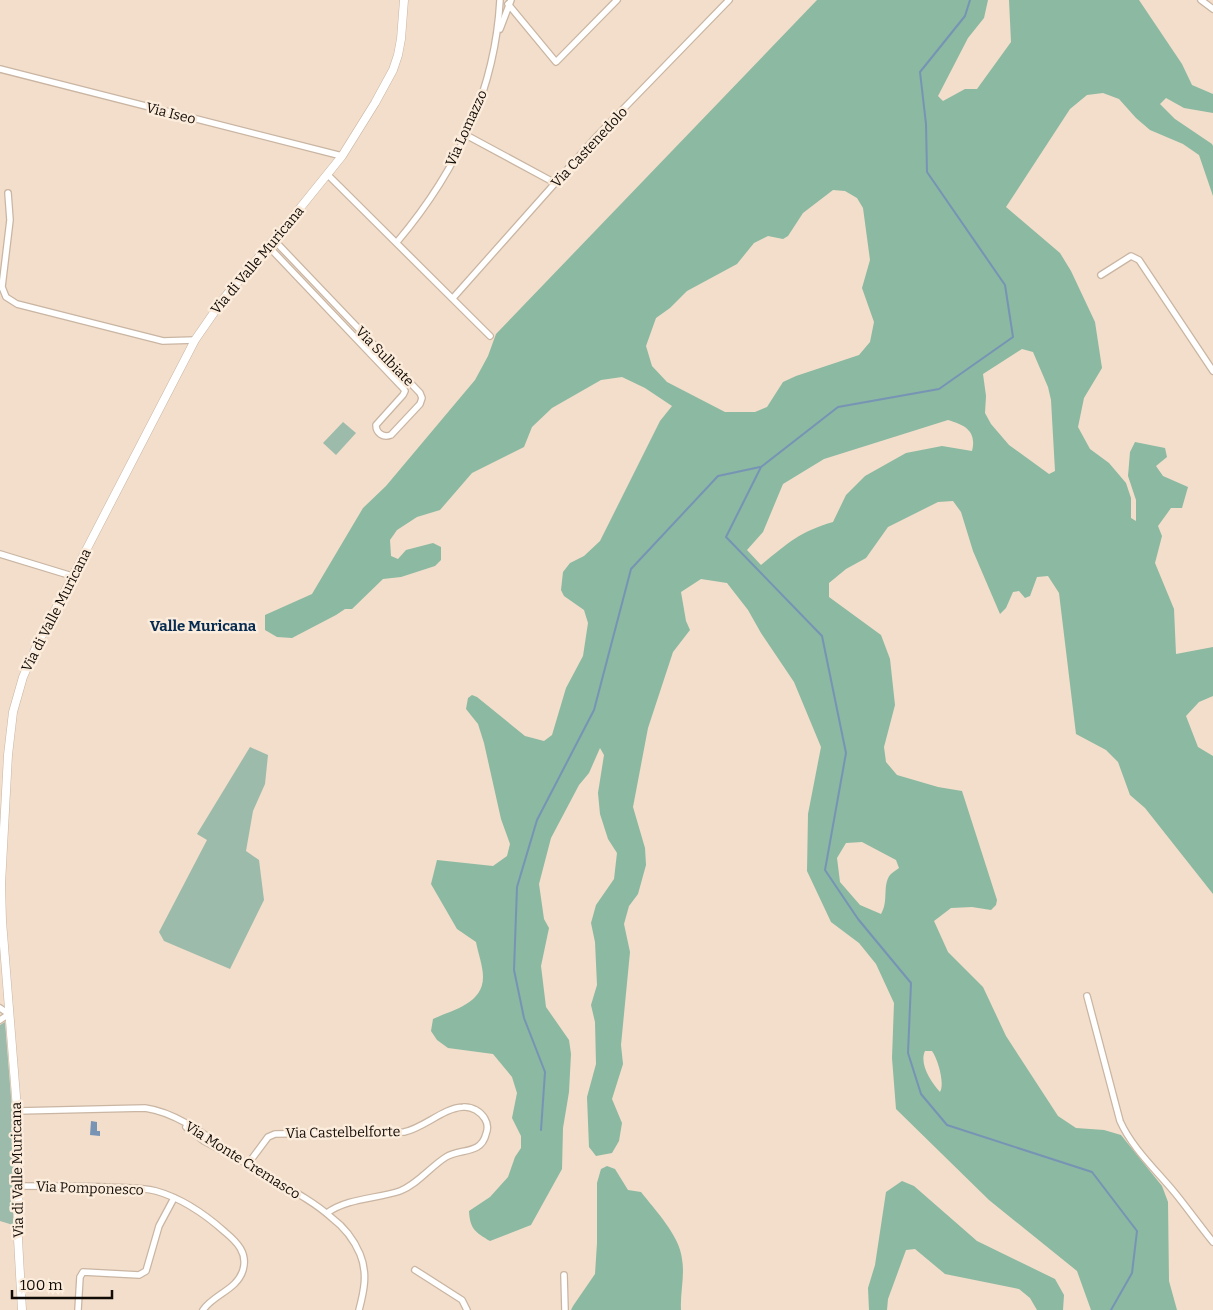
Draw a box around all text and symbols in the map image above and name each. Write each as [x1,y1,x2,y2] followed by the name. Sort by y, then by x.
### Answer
[442,87,491,169] street label: Via Lomazzo
[144,99,197,128] street label: Via Iseo
[548,103,631,191] street label: Via Castenedolo
[207,203,308,318] street label: Via di Valle Muricana
[352,323,417,390] street label: Via Sulbiate
[18,546,95,675] street label: Via di Valle Muricana
[150,617,257,635] district label: Valle Muricana
[8,1102,27,1238] street label: Via di Valle Muricana
[182,1118,304,1203] street label: Via Monte Cremasco
[286,1123,400,1142] street label: Via Castelbelforte
[36,1178,144,1199] street label: Via Pomponesco
[12,1268,112,1300] scale bar
[20,1276,63,1294] text: 100 m

